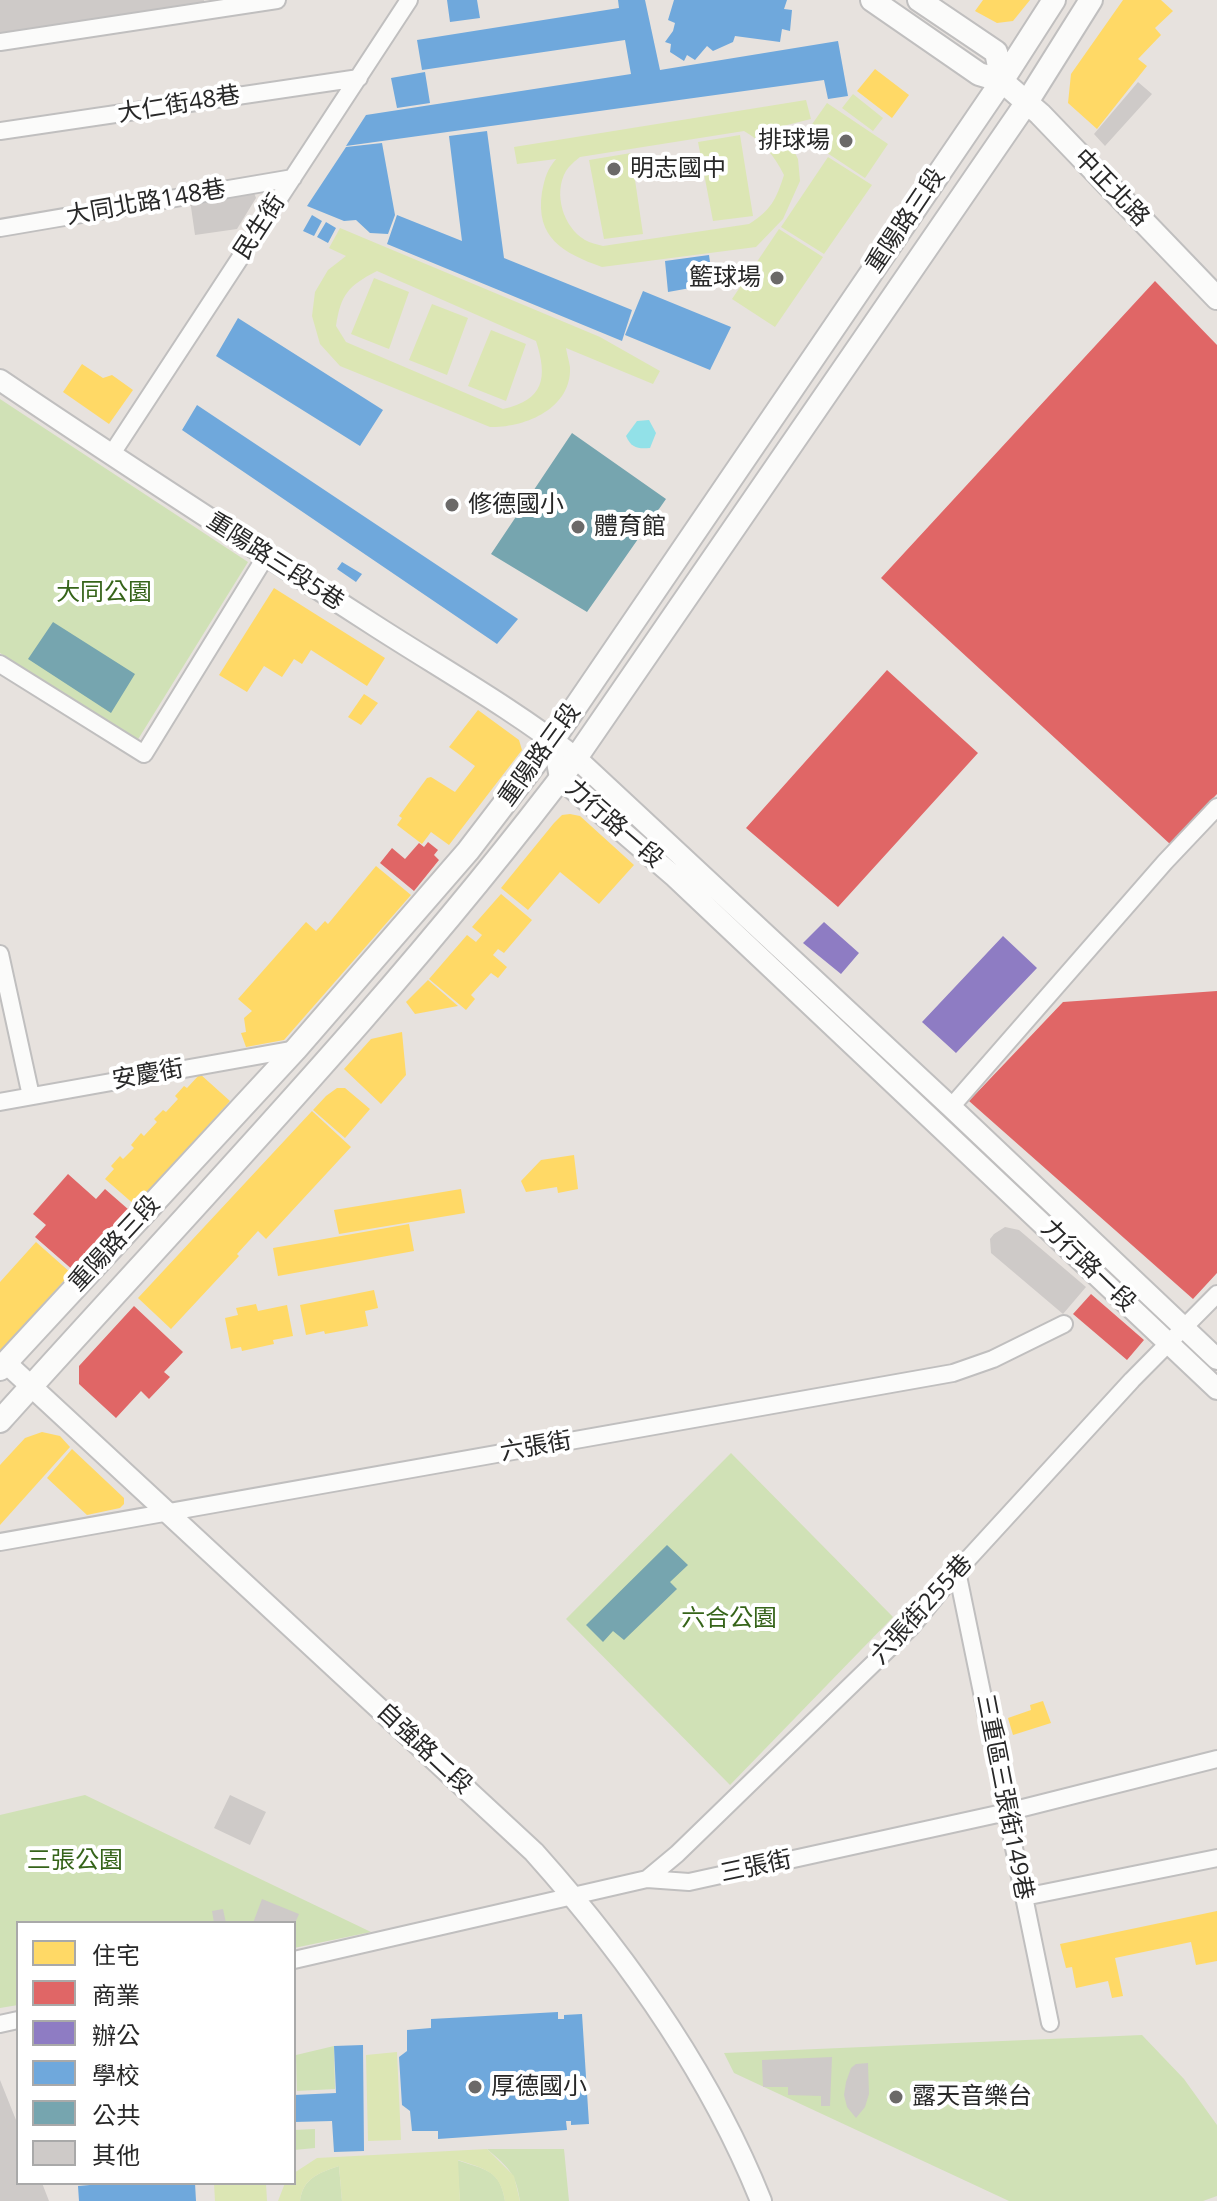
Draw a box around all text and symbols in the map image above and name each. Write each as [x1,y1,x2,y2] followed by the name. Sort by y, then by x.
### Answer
[116,81,242,129] street label: 大仁街48巷
[758,127,830,155] place label: 排球場
[837,132,855,150] marker: 排球場
[1067,143,1155,233] street label: 中正北路
[630,155,726,183] place label: 明志國中
[605,160,623,178] marker: 明志國中
[861,163,951,279] street label: 重陽路三段
[64,175,228,231] street label: 大同北路148巷
[228,189,292,265] street label: 民生街
[689,264,761,292] place label: 籃球場
[768,269,786,287] marker: 籃球場
[468,491,564,519] place label: 修德國小
[443,496,461,514] marker: 修德國小
[201,507,349,617] street label: 重陽路三段5巷
[594,513,666,541] place label: 體育館
[569,518,587,536] marker: 體育館
[56,579,152,607] park label: 大同公園
[493,698,587,812] street label: 重陽路三段
[559,774,669,874] street label: 力行路一段
[110,1055,186,1095] street label: 安慶街
[64,1190,166,1298] street label: 重陽路三段
[1035,1214,1141,1318] street label: 力行路一段
[498,1427,574,1467] street label: 六張街
[865,1549,979,1671] street label: 六張街255巷
[681,1605,777,1633] park label: 六合公園
[970,1692,1038,1902] street label: 三重區三張街149巷
[370,1698,478,1800] street label: 自強路二段
[718,1845,794,1889] street label: 三張街
[27,1847,123,1875] park label: 三張公園
[16,1921,296,2185] legend
[92,1938,140,1971] text: 住宅
[92,1978,140,2011] text: 商業
[92,2018,140,2051] text: 辦公
[92,2058,140,2091] text: 學校
[491,2073,587,2101] place label: 厚德國小
[466,2078,484,2096] marker: 厚德國小
[912,2083,1032,2111] place label: 露天音樂台
[887,2088,905,2106] marker: 露天音樂台
[92,2098,140,2131] text: 公共
[92,2138,140,2171] text: 其他

